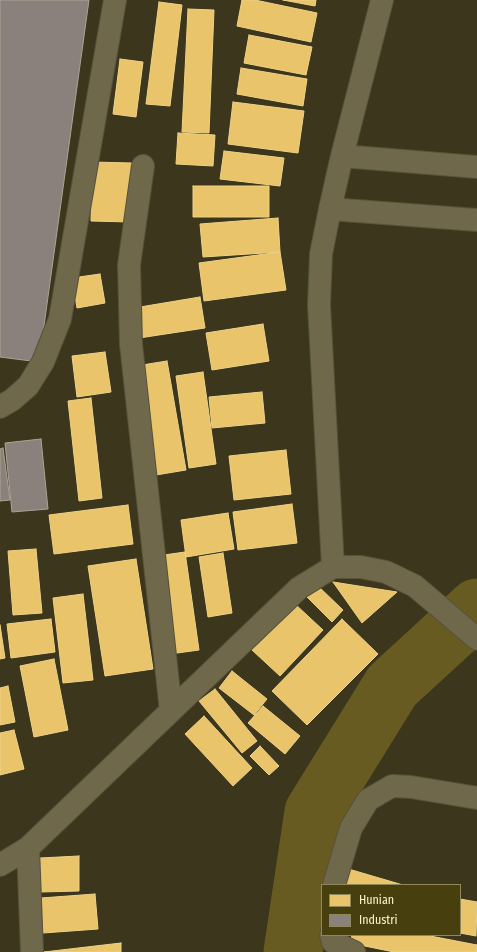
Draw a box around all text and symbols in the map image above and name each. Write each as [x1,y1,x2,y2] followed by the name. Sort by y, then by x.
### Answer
[321,884,461,936] legend
[359,893,394,907] text: Hunian
[359,913,397,927] text: Industri

